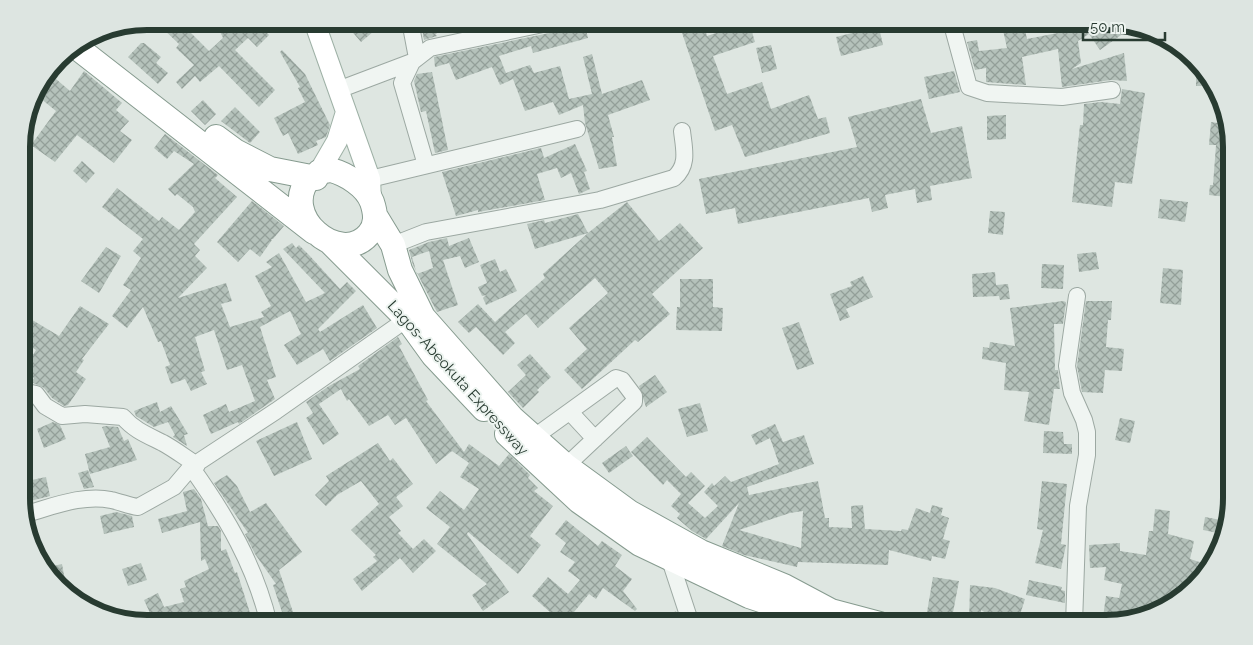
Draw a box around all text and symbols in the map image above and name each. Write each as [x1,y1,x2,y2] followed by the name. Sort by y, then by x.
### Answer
[1083,10,1166,42] scale bar
[1090,18,1125,36] text: 50 m
[384,297,532,459] street label: Lagos-Abeokuta Expressway

